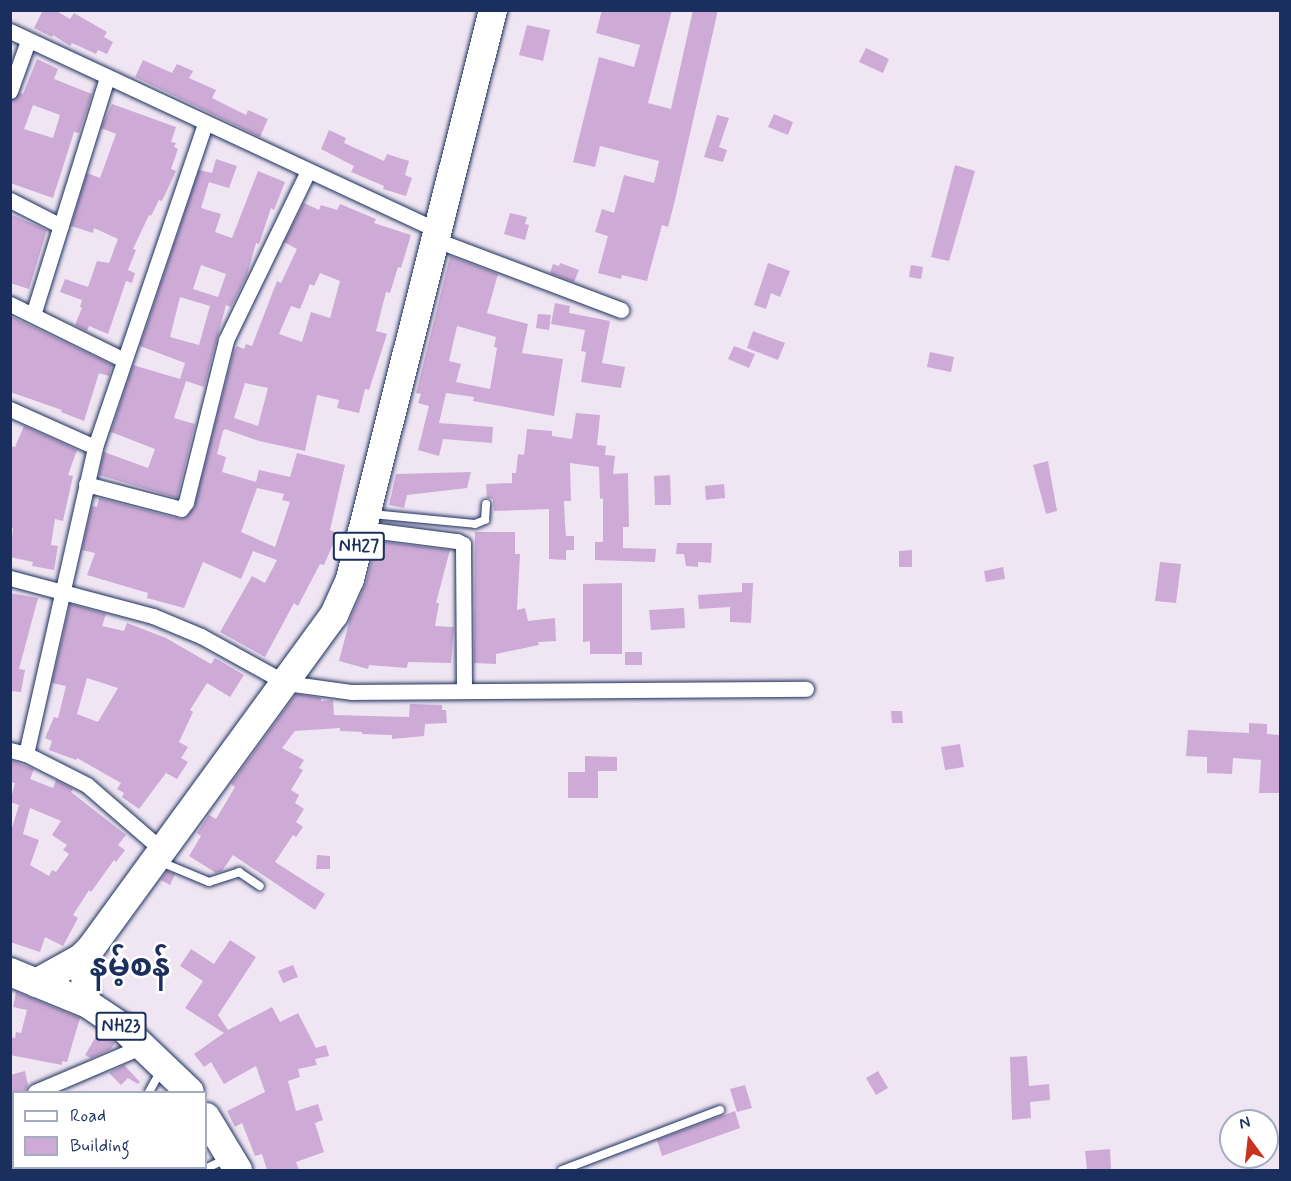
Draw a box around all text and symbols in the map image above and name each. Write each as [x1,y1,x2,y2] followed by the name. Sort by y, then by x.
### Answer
[332,531,386,561] road number: NH27
[90,948,170,986] district label: နမ့်စန်
[96,1011,146,1041] road number: NH23
[12,1091,207,1169] legend
[70,1104,106,1128] text: Road
[1219,1109,1279,1169] north arrow
[1237,1112,1253,1135] text: N
[70,1134,130,1158] text: Building

